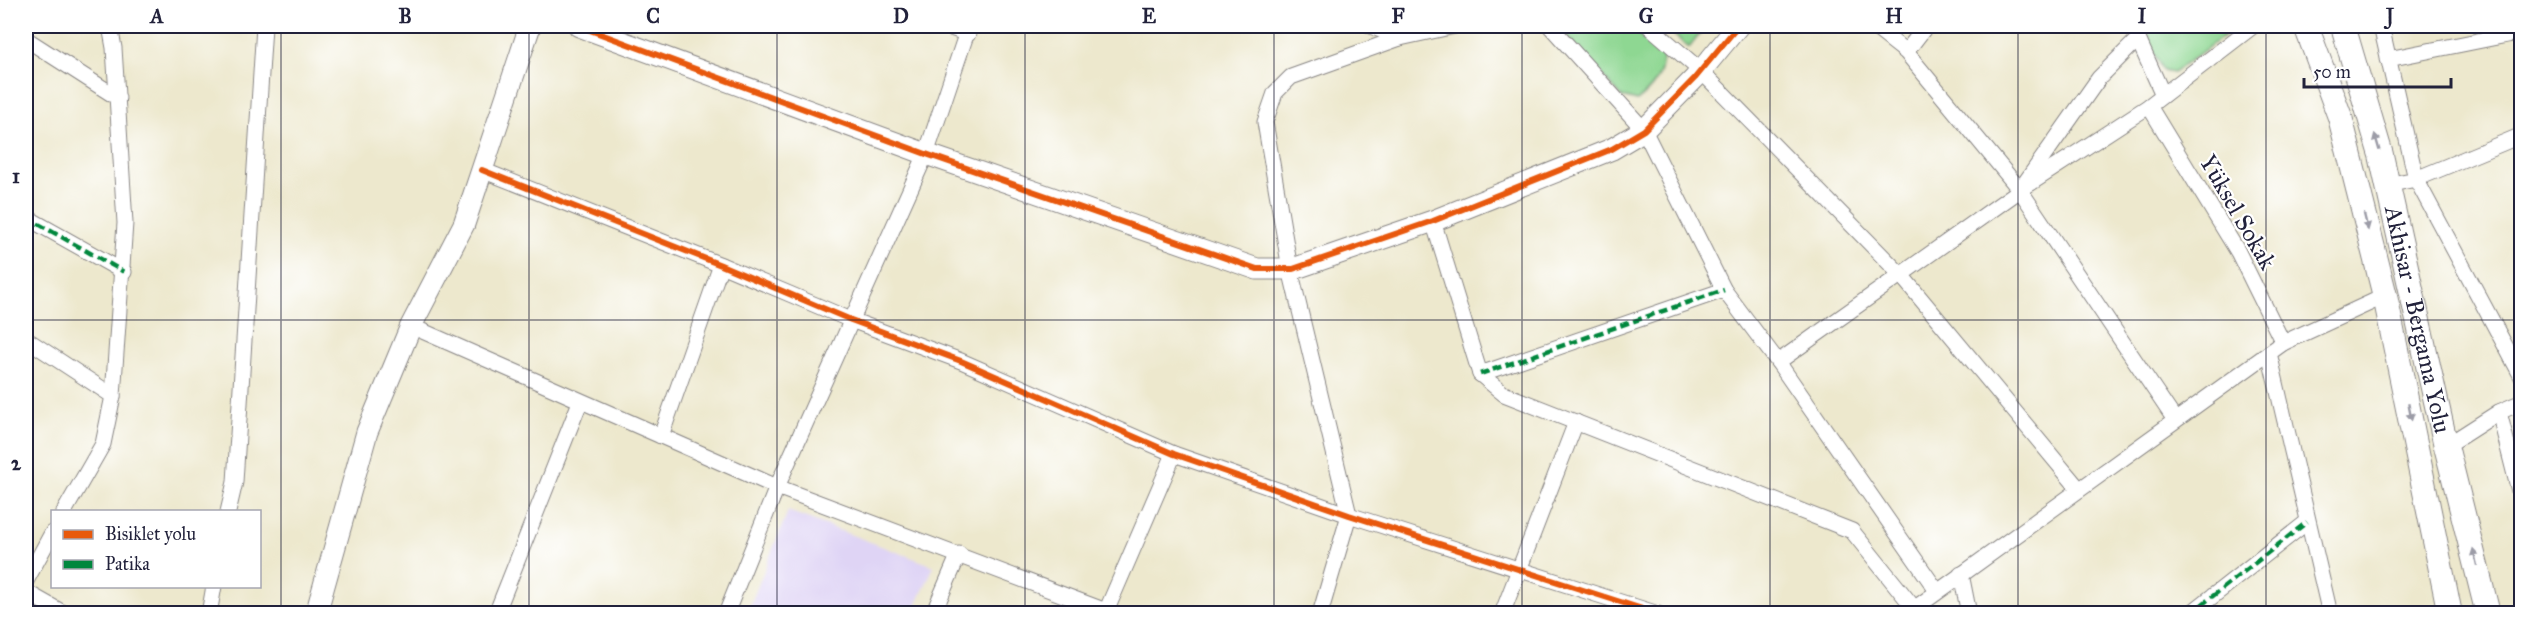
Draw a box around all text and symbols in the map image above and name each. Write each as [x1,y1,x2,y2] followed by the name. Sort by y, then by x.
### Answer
[148,4,164,28] text: A
[398,4,412,28] text: B
[646,4,660,28] text: C
[893,4,909,28] text: D
[1142,4,1157,28] text: E
[1391,4,1405,28] text: F
[1639,4,1654,28] text: G
[1885,4,1903,28] text: H
[2138,4,2147,28] text: I
[2383,4,2395,30] text: J
[2304,51,2451,89] scale bar
[2313,61,2351,83] text: 50 m
[2372,133,2381,151] one-way arrow
[2193,149,2283,276] street label: Yüksel Sokak
[12,164,20,188] text: 1
[2378,202,2458,436] street label: Akhisar - Bergama Yolu
[2362,213,2372,231] one-way arrow
[2406,403,2415,422] one-way arrow
[11,451,22,475] text: 2
[51,510,261,588] legend
[105,523,196,545] text: Bisiklet yolu
[2469,547,2479,566] one-way arrow
[105,553,150,575] text: Patika

